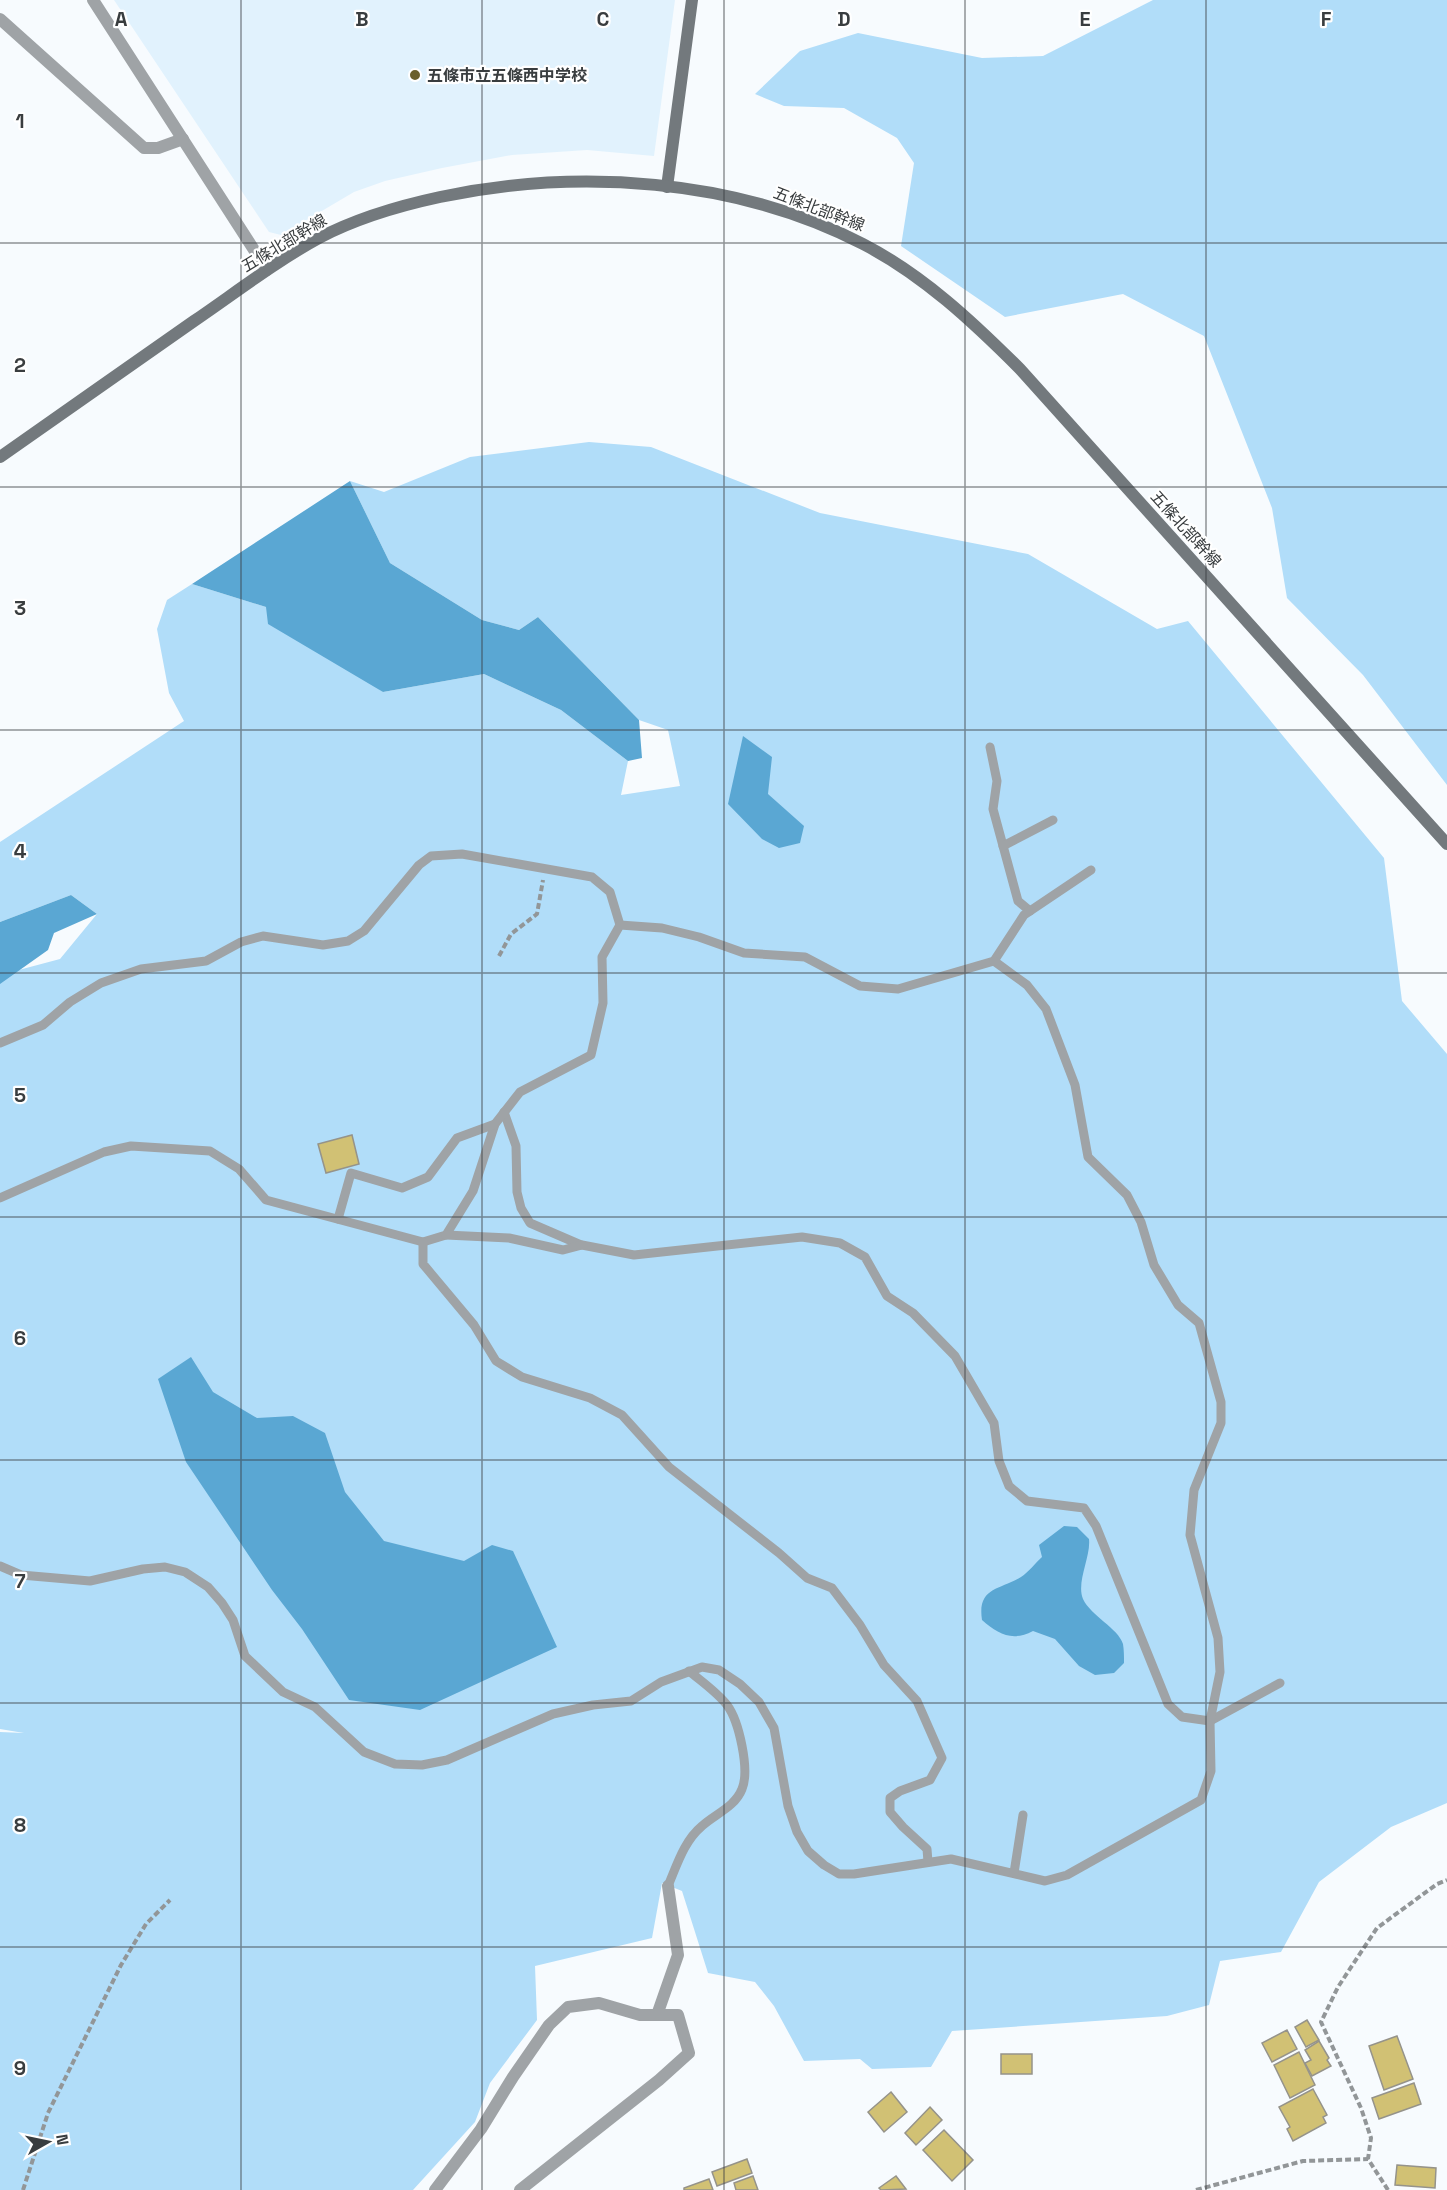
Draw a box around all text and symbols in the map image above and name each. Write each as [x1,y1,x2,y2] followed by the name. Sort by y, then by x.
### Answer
[115,6,128,32] text: A
[355,6,369,32] text: B
[597,6,610,32] text: C
[837,6,851,32] text: D
[1079,6,1091,32] text: E
[1321,6,1332,32] text: F
[427,65,587,86] place label: 五條市立五條西中学校
[408,68,422,82] marker: 五條市立五條西中学校
[15,108,25,134] text: 1
[770,182,868,236] street label: 五條北部幹線
[237,209,331,277] street label: 五條北部幹線
[14,352,26,378] text: 2
[1146,486,1226,572] street label: 五條北部幹線
[14,595,26,621] text: 3
[14,838,27,864] text: 4
[14,1082,26,1108] text: 5
[14,1325,26,1351] text: 6
[14,1568,26,1594] text: 7
[14,1812,26,1838] text: 8
[14,2055,26,2081] text: 9
[18,2112,78,2172] north arrow
[51,2133,74,2147] text: N

